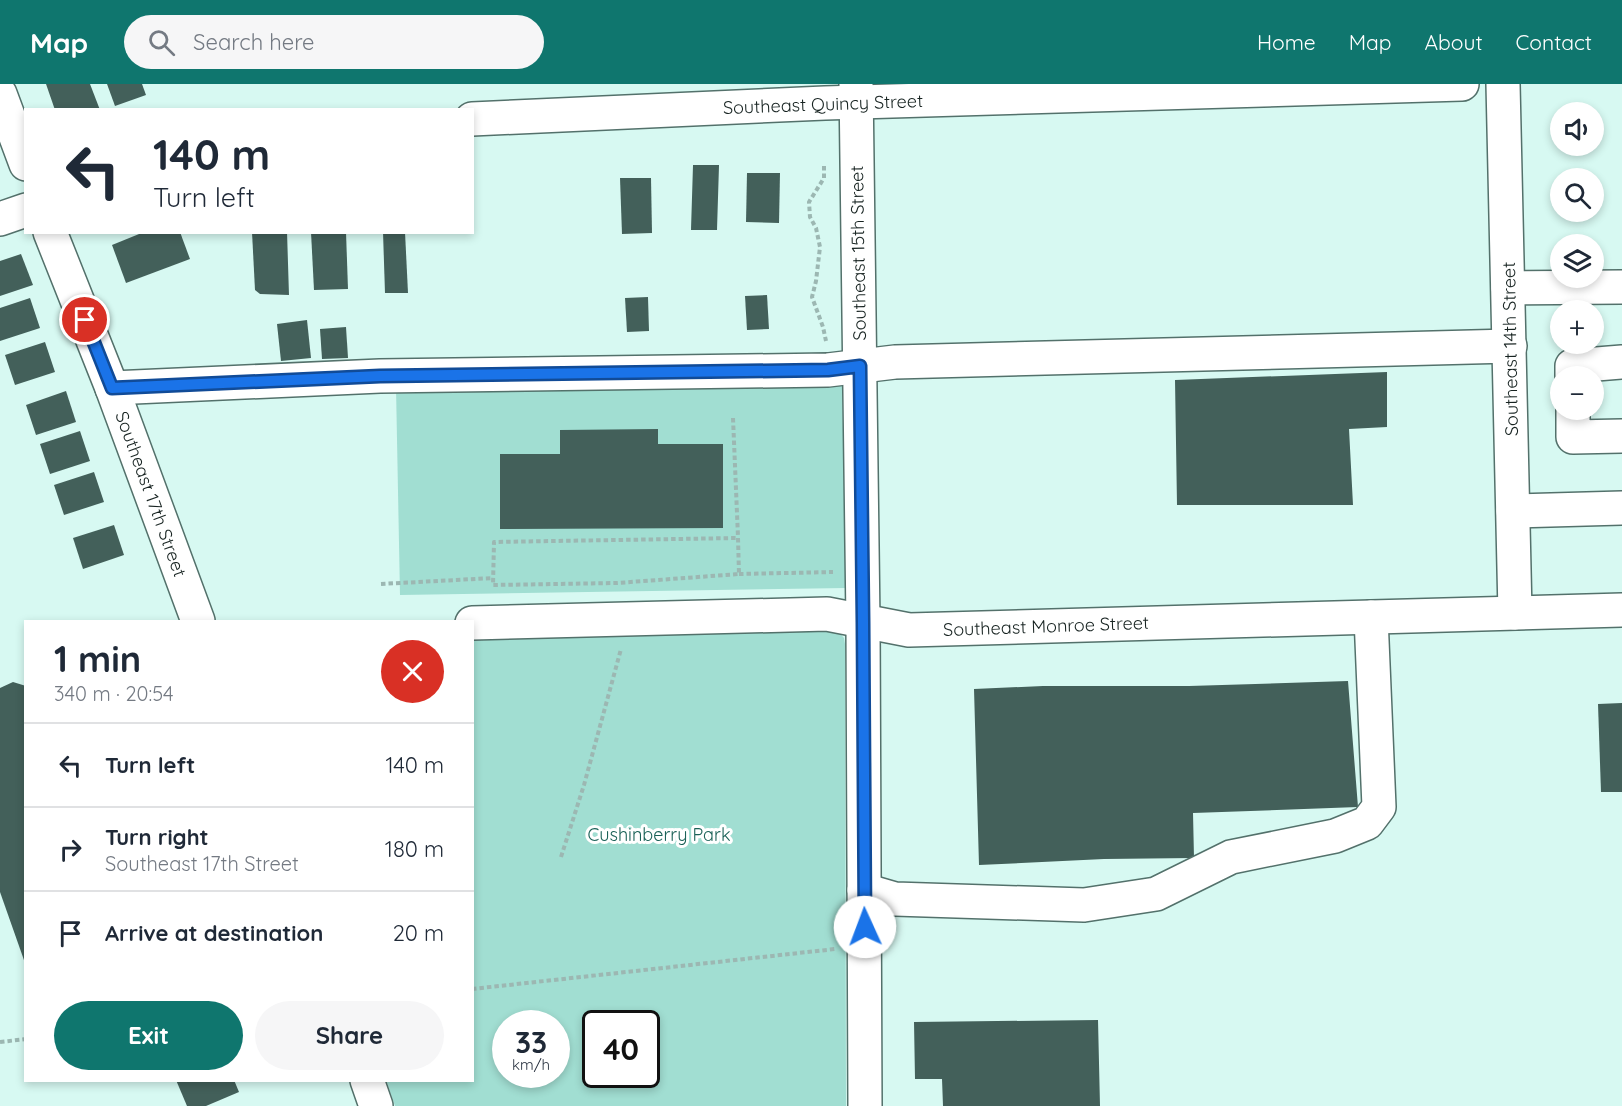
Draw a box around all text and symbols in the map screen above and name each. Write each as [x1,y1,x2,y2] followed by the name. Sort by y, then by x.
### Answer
[124,15,544,69] search box
[30,25,88,60] text: Map
[145,26,178,59] icon: search
[193,28,315,56] text: Search here
[1257,29,1316,55] text: Home
[1349,29,1392,55] text: Map
[1425,29,1483,55] text: About
[1516,29,1592,55] text: Contact
[723,89,923,119] street label: Southeast Quincy Street
[1550,102,1604,420] map controls
[1550,102,1604,156] button: sound
[153,128,270,181] text: 140 m
[54,132,132,210] icon: left
[845,165,871,341] street label: Southeast 15th Street
[1550,168,1604,222] button: search
[153,180,255,214] text: Turn left
[1550,234,1604,288] button: layers
[1497,262,1523,436] street label: Southeast 14th Street
[59,294,110,345] pin
[1550,300,1604,354] button: +
[68,303,101,336] icon: arrive
[1550,366,1604,420] button: −
[110,408,192,580] street label: Southeast 17th Street
[943,611,1149,641] street label: Southeast Monroe Street
[54,636,141,681] text: 1 min
[381,640,444,703] button: close
[54,681,174,706] text: 340 m · 20:54
[54,749,87,782] icon: left
[105,751,195,779] text: Turn left
[385,751,444,779] text: 140 m
[105,823,209,851] text: Turn right
[587,823,731,846] park label: Cushinberry Park
[54,833,87,866] icon: right
[385,835,444,863] text: 180 m
[105,851,299,876] text: Southeast 17th Street
[833,895,897,959] position arrow
[54,917,87,950] icon: arrive
[105,919,323,947] text: Arrive at destination
[393,919,444,947] text: 20 m
[54,1001,243,1070] button: Exit
[255,1001,444,1070] button: Share
[582,1010,660,1088] speed limit sign: 40
[515,1023,547,1061] text: 33
[512,1055,550,1074] text: km/h

